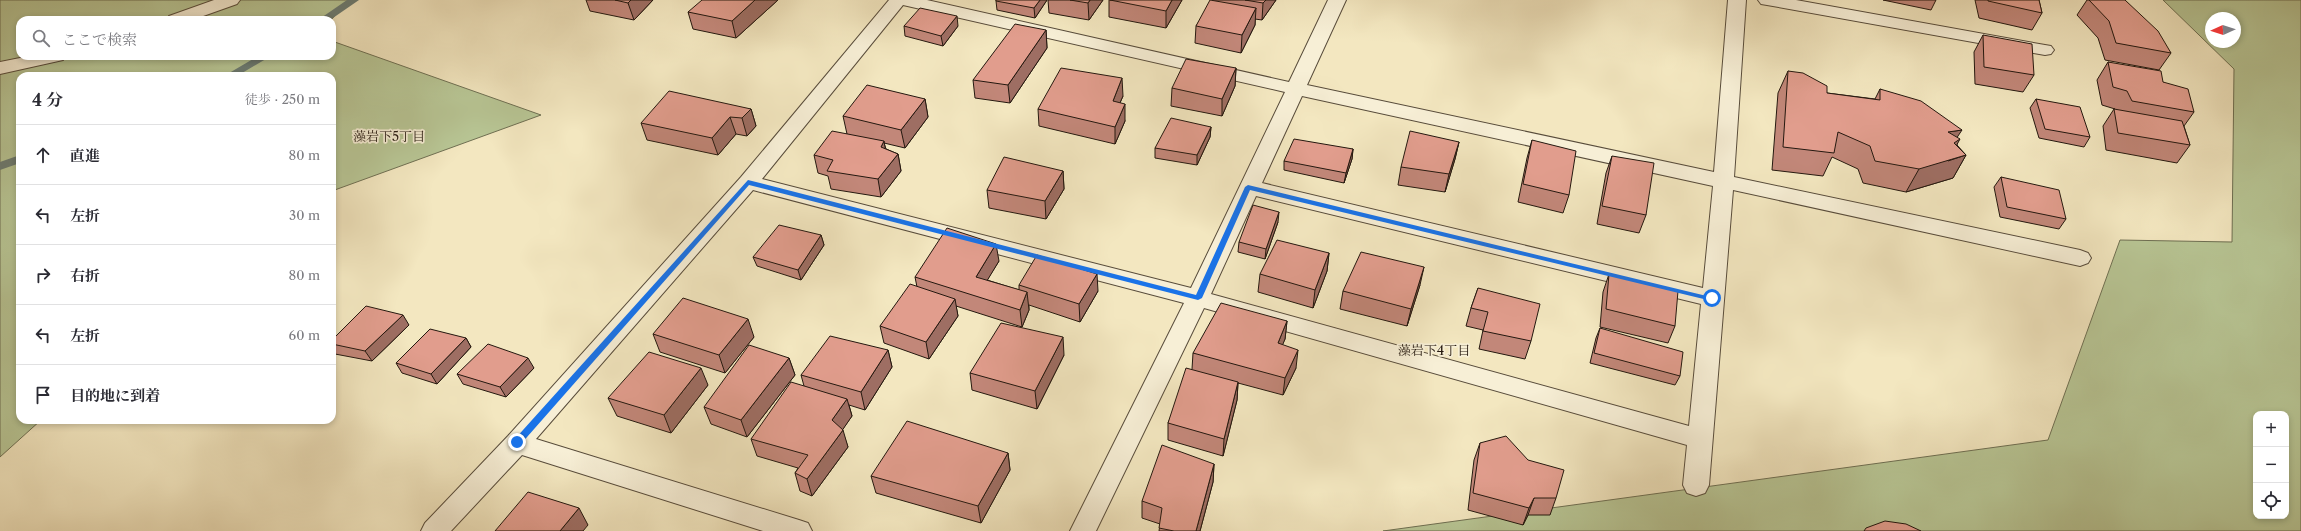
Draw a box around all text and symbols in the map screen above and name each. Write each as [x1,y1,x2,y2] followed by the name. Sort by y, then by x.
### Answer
[2205,12,2241,48] north arrow
[16,16,336,60] search box
[30,27,52,49] icon: search
[62,30,137,49] text: ここで検索
[32,90,63,110] text: 4 分
[245,91,320,107] text: 徒歩 · 250 m
[353,128,425,144] district label: 藻岩下5丁目
[32,144,54,166] icon: ahead
[70,146,100,165] text: 直進
[288,147,320,163] text: 80 m
[32,204,54,226] icon: left
[70,206,100,225] text: 左折
[289,207,320,223] text: 30 m
[32,264,54,286] icon: right
[70,266,100,285] text: 右折
[288,267,320,283] text: 80 m
[1703,289,1721,307] route start
[32,324,54,346] icon: left
[70,326,100,345] text: 左折
[289,327,320,343] text: 60 m
[1398,342,1470,358] district label: 藻岩下4丁目
[32,384,54,406] icon: arrive
[70,386,160,405] text: 目的地に到着
[2253,411,2289,519] map controls
[2253,411,2289,447] button: +
[508,433,526,451] route end
[2253,447,2289,483] button: −
[2253,483,2289,519] button: locate

